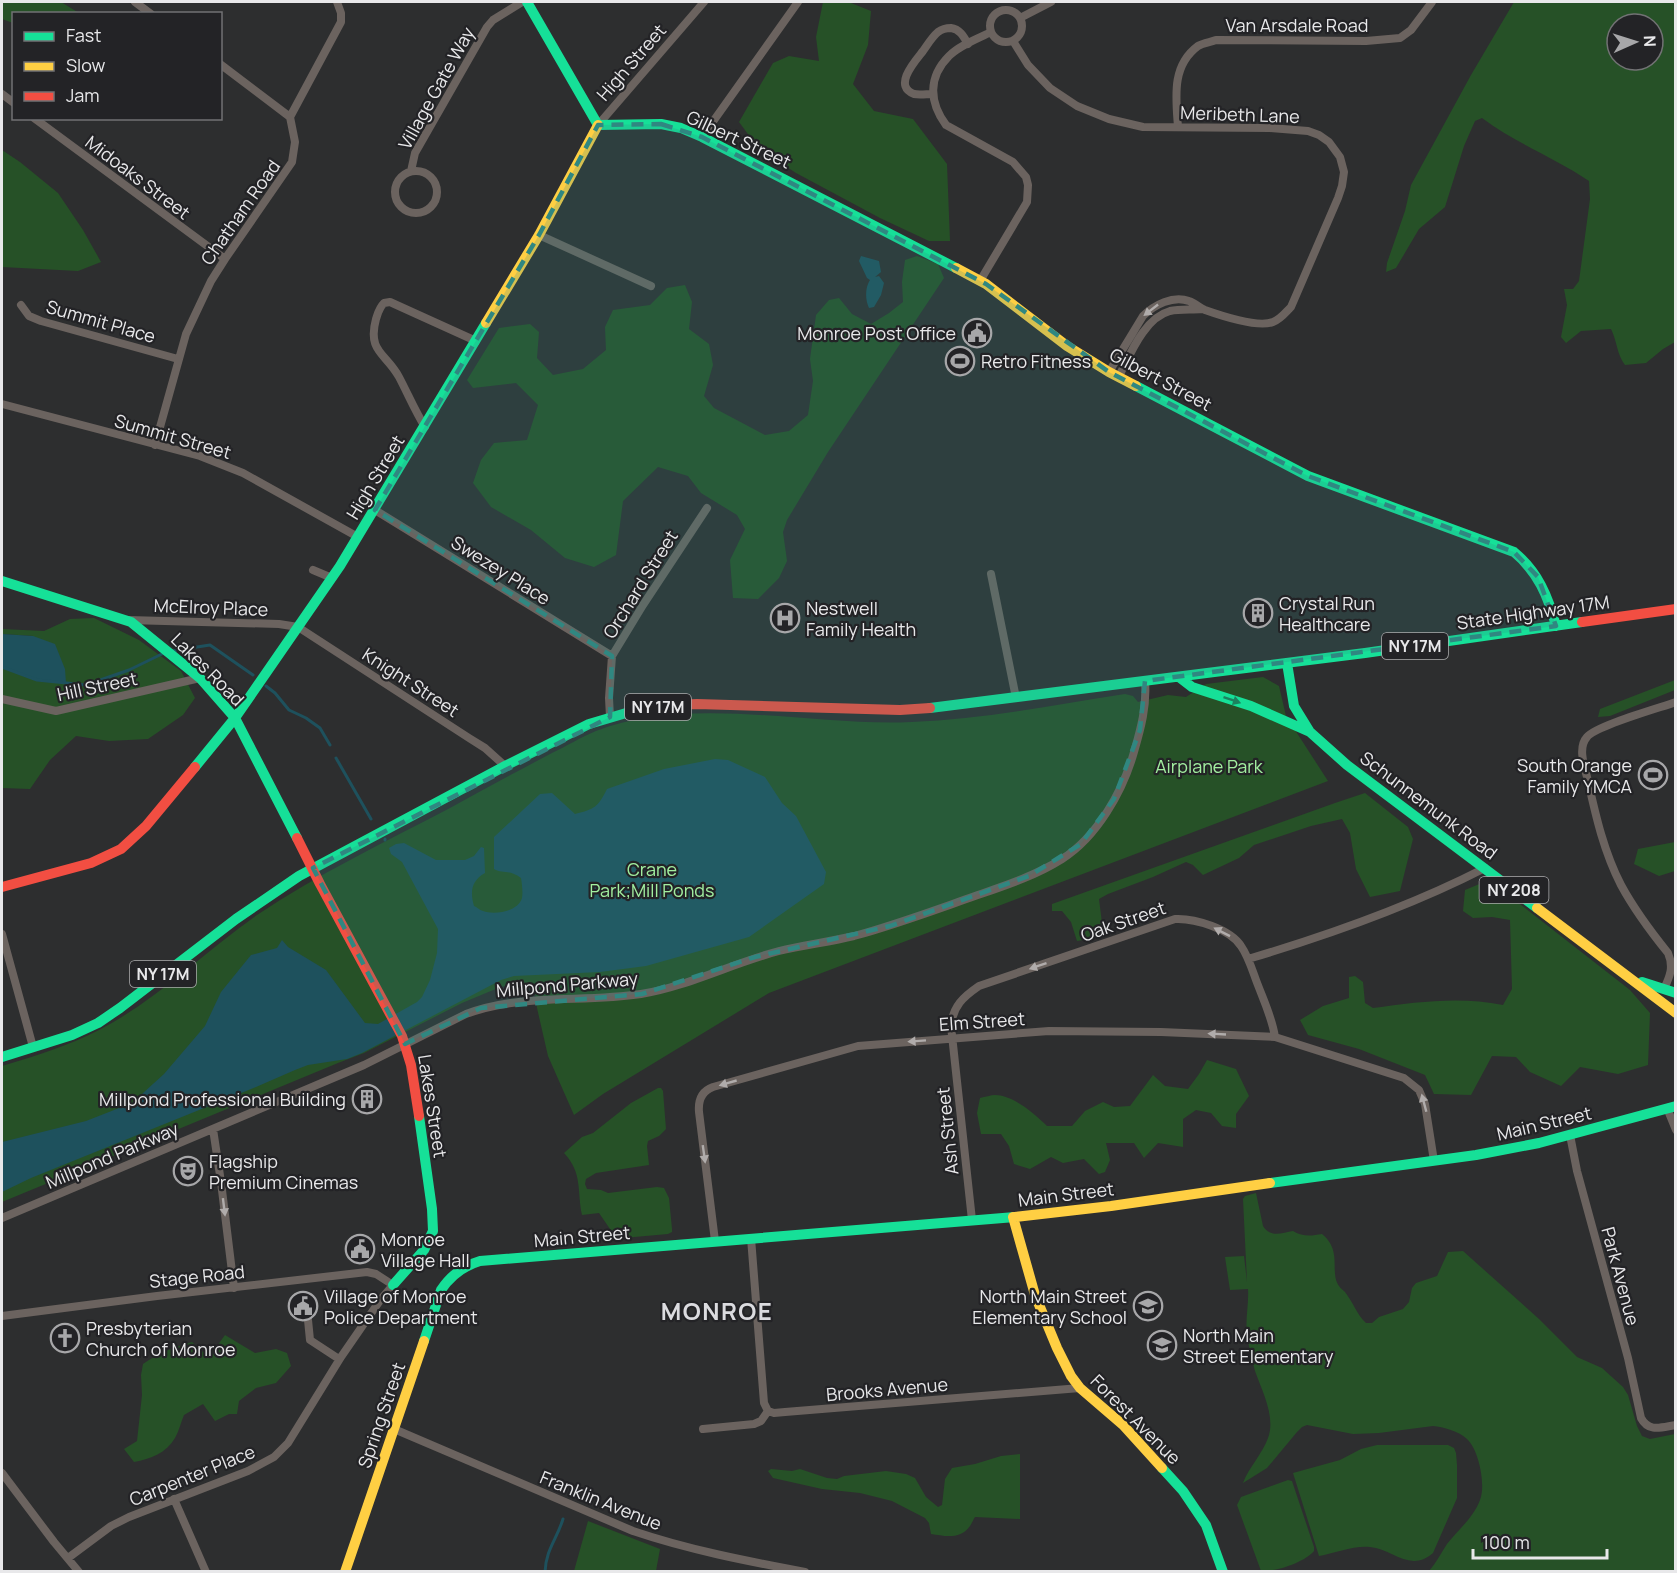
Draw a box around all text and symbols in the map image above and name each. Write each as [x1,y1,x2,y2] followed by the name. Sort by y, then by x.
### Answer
[12,12,222,120] legend
[1605,12,1665,72] north arrow
[1226,13,1368,37] street label: Van Arsdale Road
[591,19,671,105] street label: High Street
[392,22,480,154] street label: Village Gate Way
[66,23,101,47] text: Fast
[1639,35,1661,48] text: N
[66,53,106,77] text: Slow
[66,83,100,107] text: Jam
[1180,100,1300,128] street label: Meribeth Lane
[683,104,795,174] street label: Gilbert Street
[81,130,195,224] street label: Midoaks Street
[195,155,285,269] street label: Chatham Road
[44,294,158,348] street label: Summit Place
[1143,304,1159,316] one-way arrow
[961,317,993,349] public building icon: Monroe Post Office
[797,321,956,345] place label: Monroe Post Office
[1106,342,1216,416] street label: Gilbert Street
[944,345,976,377] sports icon: Retro Fitness
[981,349,1091,373] place label: Retro Fitness
[112,408,234,464] street label: Summit Street
[340,430,410,524] street label: High Street
[597,525,683,643] street label: Orchard Street
[447,530,555,610] street label: Swezey Place
[1455,589,1611,635] street label: State Highway 17M
[1279,591,1375,636] place label: Crystal Run Healthcare
[153,593,269,621] street label: McElroy Place
[806,596,916,641] place label: Nestwell Family Health
[1242,597,1274,629] building icon: Crystal Run Healthcare
[769,602,801,634] hospital icon: Nestwell Family Health
[166,627,250,711] street label: Lakes Road
[1382,633,1448,659] road number: NY 17M
[358,642,464,722] street label: Knight Street
[55,666,139,706] street label: Hill Street
[625,694,691,720] road number: NY 17M
[1223,695,1241,705] one-way arrow
[1356,746,1502,864] street label: Schunnemunk Road
[1517,753,1633,798] place label: South Orange Family YMCA
[1155,754,1264,778] park label: Airplane Park
[1637,759,1669,791] sports icon: South Orange Family YMCA
[590,857,714,902] park label: Crane Park;Mill Ponds
[1480,877,1549,903] road number: NY 208
[1077,895,1169,947] street label: Oak Street
[1214,927,1231,937] one-way arrow
[130,961,196,987] road number: NY 17M
[1029,962,1047,972] one-way arrow
[495,966,639,1002] street label: Millpond Parkway
[938,1006,1026,1036] street label: Elm Street
[1207,1030,1226,1039] one-way arrow
[908,1037,927,1046] one-way arrow
[413,1053,453,1159] street label: Lakes Street
[718,1079,736,1088] one-way arrow
[351,1083,383,1115] building icon: Millpond Professional Building
[930,1086,964,1176] street label: Ash Street
[99,1087,346,1111] place label: Millpond Professional Building
[1419,1094,1428,1112] one-way arrow
[1494,1100,1594,1146] street label: Main Street
[42,1116,183,1194] street label: Millpond Parkway
[699,1144,709,1163] one-way arrow
[209,1149,358,1194] place label: Flagship Premium Cinemas
[172,1155,204,1187] theatre icon: Flagship Premium Cinemas
[1017,1176,1115,1212] street label: Main Street
[219,1198,229,1217] one-way arrow
[533,1220,631,1252] street label: Main Street
[1596,1224,1646,1328] street label: Park Avenue
[381,1227,470,1272] place label: Monroe Village Hall
[344,1233,376,1265] public building icon: Monroe Village Hall
[148,1259,246,1293] street label: Stage Road
[324,1284,478,1329] place label: Village of Monroe Police Department
[972,1284,1127,1329] place label: North Main Street Elementary School
[287,1290,319,1322] public building icon: Village of Monroe Police Department
[1132,1290,1164,1322] school or university icon: North Main Street Elementary School
[661,1294,773,1327] district label: MONROE
[86,1316,235,1361] place label: Presbyterian Church of Monroe
[49,1322,81,1354] church icon: Presbyterian Church of Monroe
[1183,1323,1334,1368] place label: North Main Street Elementary
[1146,1329,1178,1361] school or university icon: North Main Street Elementary
[352,1359,410,1471] street label: Spring Street
[1086,1369,1186,1469] street label: Forest Avenue
[825,1372,949,1406] street label: Brooks Avenue
[126,1439,258,1511] street label: Carpenter Place
[537,1465,665,1535] street label: Franklin Avenue
[1473,1522,1606,1560] scale bar
[1482,1530,1530,1554] text: 100 m

